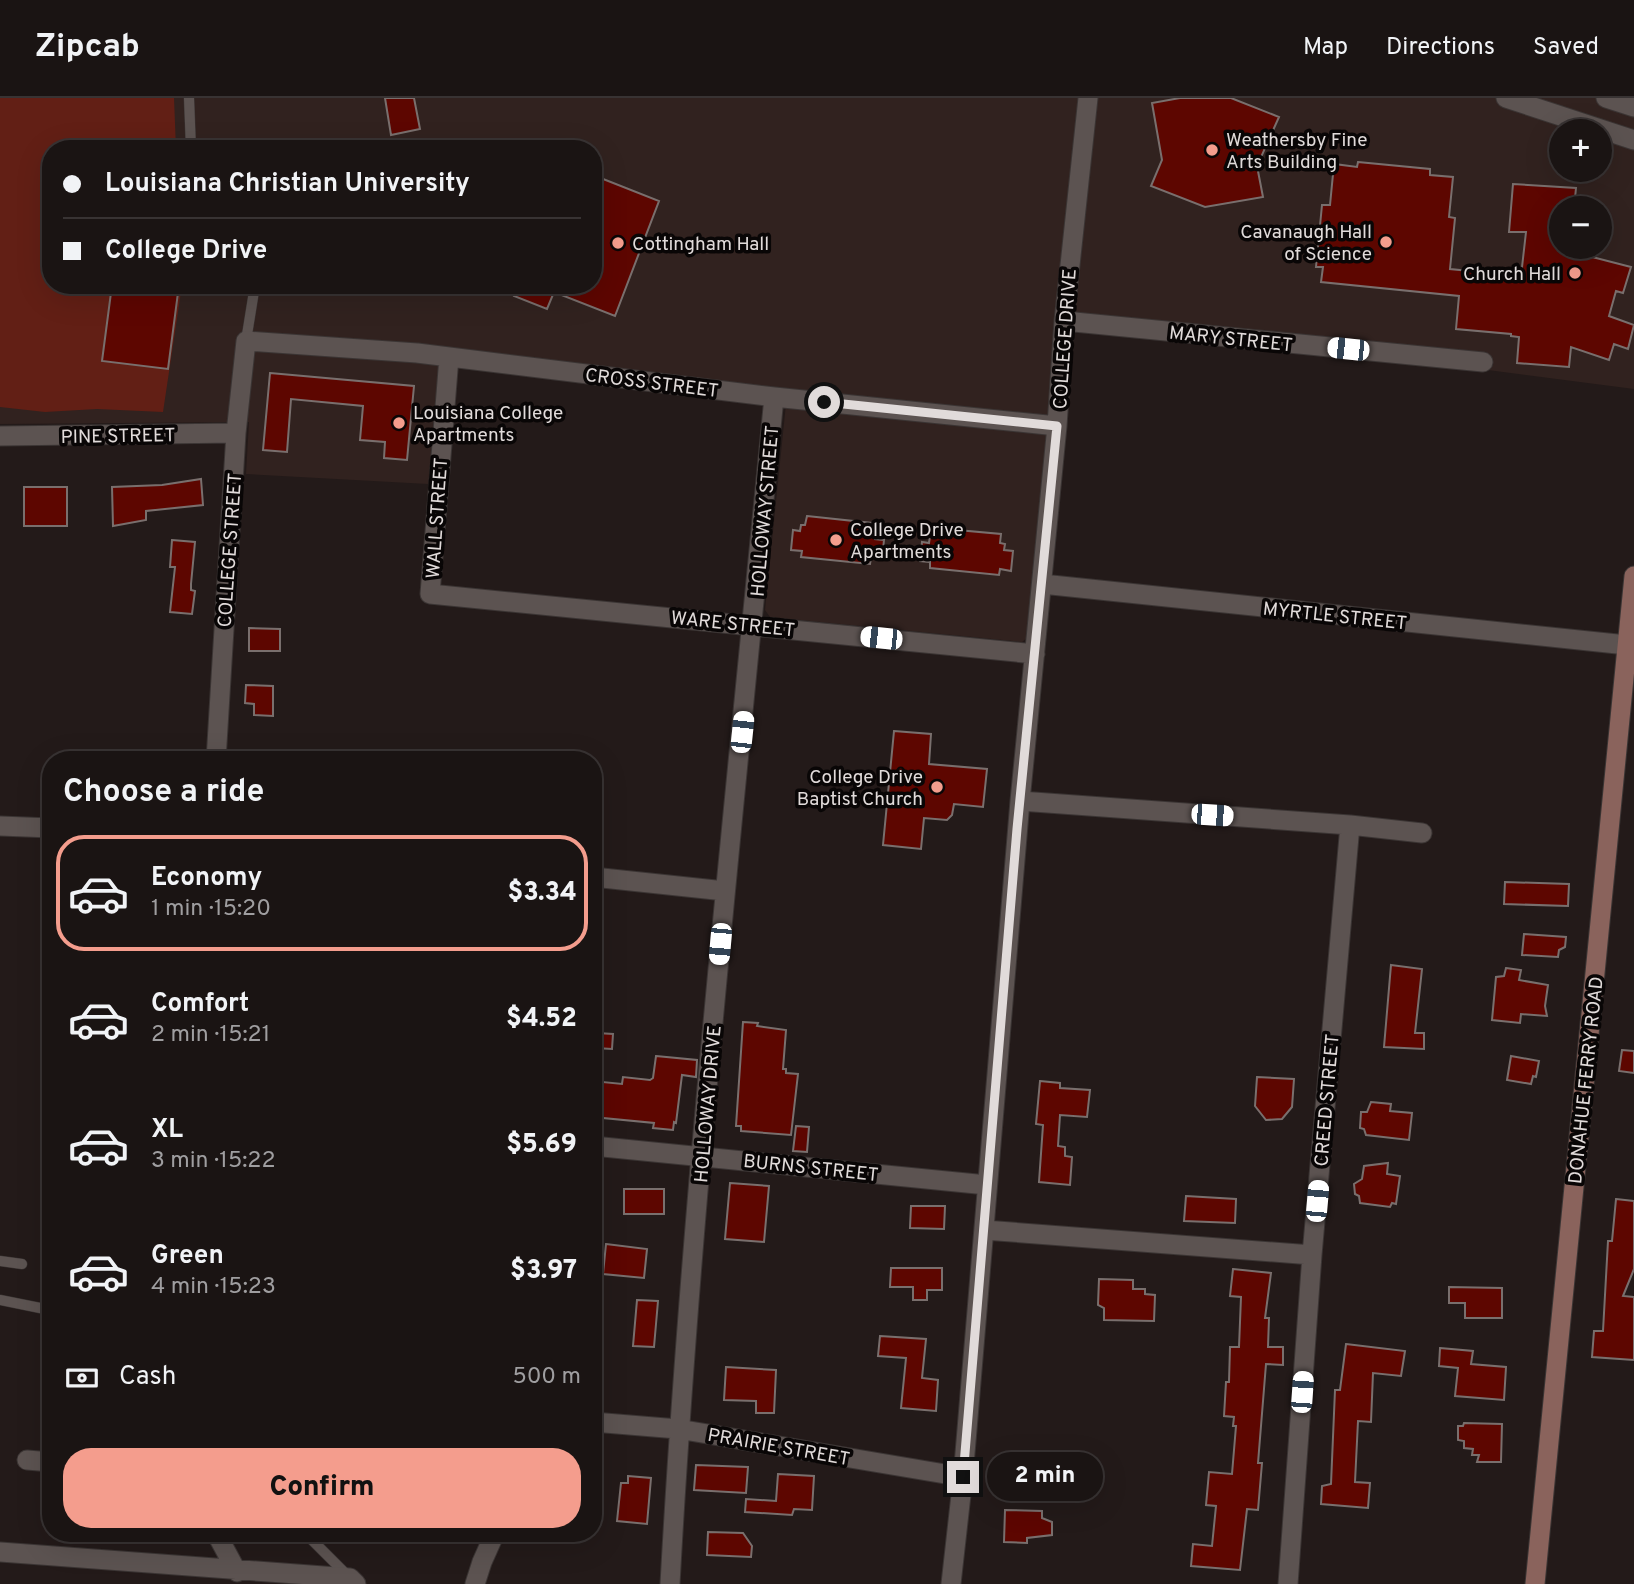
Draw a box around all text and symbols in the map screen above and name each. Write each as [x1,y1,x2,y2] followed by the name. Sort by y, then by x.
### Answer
[35,27,140,69] text: Zipcab
[1303,33,1348,63] text: Map
[1386,33,1495,63] text: Directions
[1533,33,1599,63] text: Saved
[1549,119,1612,259] map controls
[1549,119,1612,182] button: +
[1226,129,1368,175] place label: Weathersby Fine Arts Building
[1204,142,1220,158] marker: Weathersby Fine Arts Building
[105,168,470,201] text: Louisiana Christian University
[1549,196,1612,259] button: −
[1240,221,1372,267] place label: Cavanaugh Hall of Science
[632,233,769,257] place label: Cottingham Hall
[1378,234,1394,250] marker: Cavanaugh Hall of Science
[105,235,267,268] text: College Drive
[610,235,626,251] marker: Cottingham Hall
[1463,263,1561,287] place label: Church Hall
[1567,265,1583,281] marker: Church Hall
[1049,268,1083,410] street label: COLLEGE DRIVE
[1168,322,1294,358] street label: MARY STREET
[1327,336,1370,362] car
[584,364,720,404] street label: CROSS STREET
[808,386,840,418] route start
[413,402,563,448] place label: Louisiana College Apartments
[391,415,407,431] marker: Louisiana College Apartments
[60,424,176,450] street label: PINE STREET
[747,424,785,598] street label: HOLLOWAY STREET
[422,457,454,579] street label: WALL STREET
[214,472,248,628] street label: COLLEGE STREET
[850,519,964,565] place label: College Drive Apartments
[828,532,844,548] marker: College Drive Apartments
[1262,597,1408,636] street label: MYRTLE STREET
[670,607,796,643] street label: WARE STREET
[860,625,903,651] car
[730,710,755,754] car
[797,766,923,812] place label: College Drive Baptist Church
[63,773,264,813] text: Choose a ride
[929,779,945,795] marker: College Drive Baptist Church
[1191,803,1234,827] car
[67,862,130,925] icon: car
[151,862,262,895] text: Economy
[507,877,577,910] text: $3.34
[151,895,271,924] text: 1 min · 15:20
[708,922,733,966] car
[1564,975,1610,1185] street label: DONAHUE FERRY ROAD
[67,988,130,1051] icon: car
[151,988,249,1021] text: Comfort
[506,1003,577,1036] text: $4.52
[151,1021,270,1050] text: 2 min · 15:21
[690,1024,728,1184] street label: HOLLOWAY DRIVE
[1310,1033,1346,1167] street label: CREED STREET
[67,1114,130,1177] icon: car
[151,1114,183,1147] text: XL
[506,1129,577,1162] text: $5.69
[151,1147,276,1176] text: 3 min · 15:22
[742,1150,880,1188] street label: BURNS STREET
[1305,1179,1330,1223] car
[67,1240,130,1303] icon: car
[151,1240,224,1273] text: Green
[510,1255,577,1288] text: $3.97
[151,1273,276,1302] text: 4 min · 15:23
[63,1359,101,1397] icon: cash
[119,1361,176,1394] text: Cash
[513,1363,581,1392] text: 500 m
[1291,1370,1314,1414] car
[706,1424,852,1472] street label: PRAIRIE STREET
[63,1448,581,1528] button: Confirm
[988,1452,1103,1502] callout: 2 min
[947,1461,979,1493] route end
[1015,1462,1075,1491] text: 2 min

